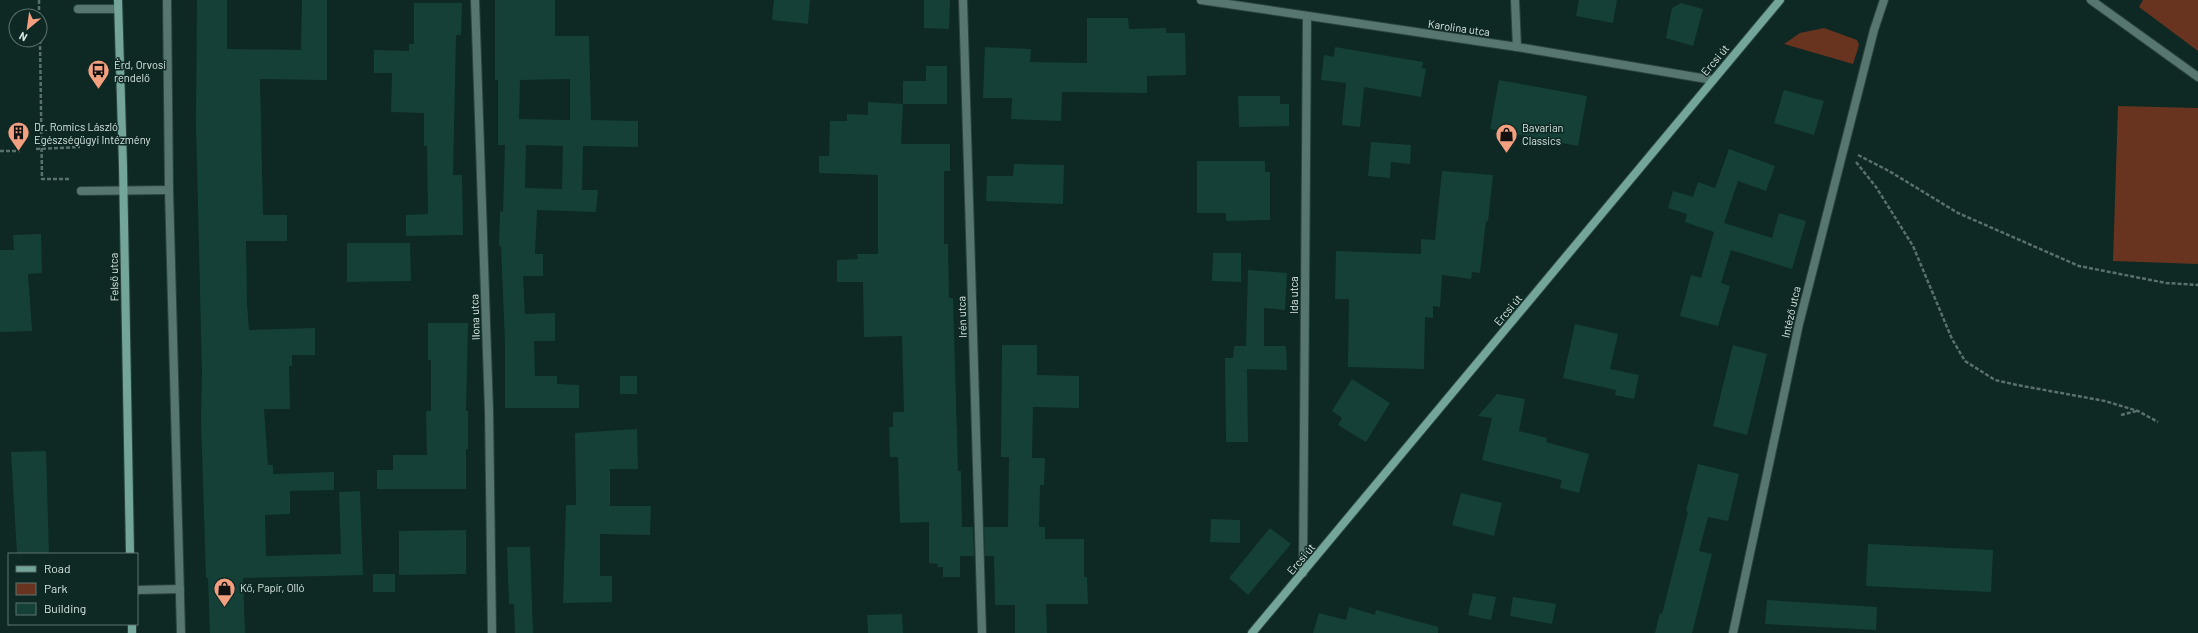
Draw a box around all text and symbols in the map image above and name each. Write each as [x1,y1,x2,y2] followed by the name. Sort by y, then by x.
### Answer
[8,8,48,48] north arrow
[1427,17,1491,38] street label: Karolina utca
[17,30,29,45] text: N
[1698,41,1731,78] street label: Ercsi út
[86,58,112,91] bus stop icon: Érd, Orvosi rendelő
[114,58,166,84] place label: Érd, Orvosi rendelő
[5,120,31,153] building icon: Dr. Romics László Egészségügyi Intézmény
[34,120,151,146] place label: Dr. Romics László Egészségügyi Intézmény
[1494,121,1520,154] shop icon: Bavarian Classics
[1522,121,1564,147] place label: Bavarian Classics
[107,253,120,301] street label: Felső utca
[1287,276,1300,314] street label: Ida utca
[1778,285,1803,339] street label: Intéző utca
[1491,291,1524,328] street label: Ercsi út
[467,294,482,340] street label: Ilona utca
[954,296,969,338] street label: Irén utca
[1284,540,1317,577] street label: Ercsi út
[8,553,138,625] legend
[44,561,71,575] text: Road
[212,575,238,608] shop icon: Kő, Papír, Olló
[44,581,68,595] text: Park
[240,581,305,594] place label: Kő, Papír, Olló
[44,601,86,615] text: Building

